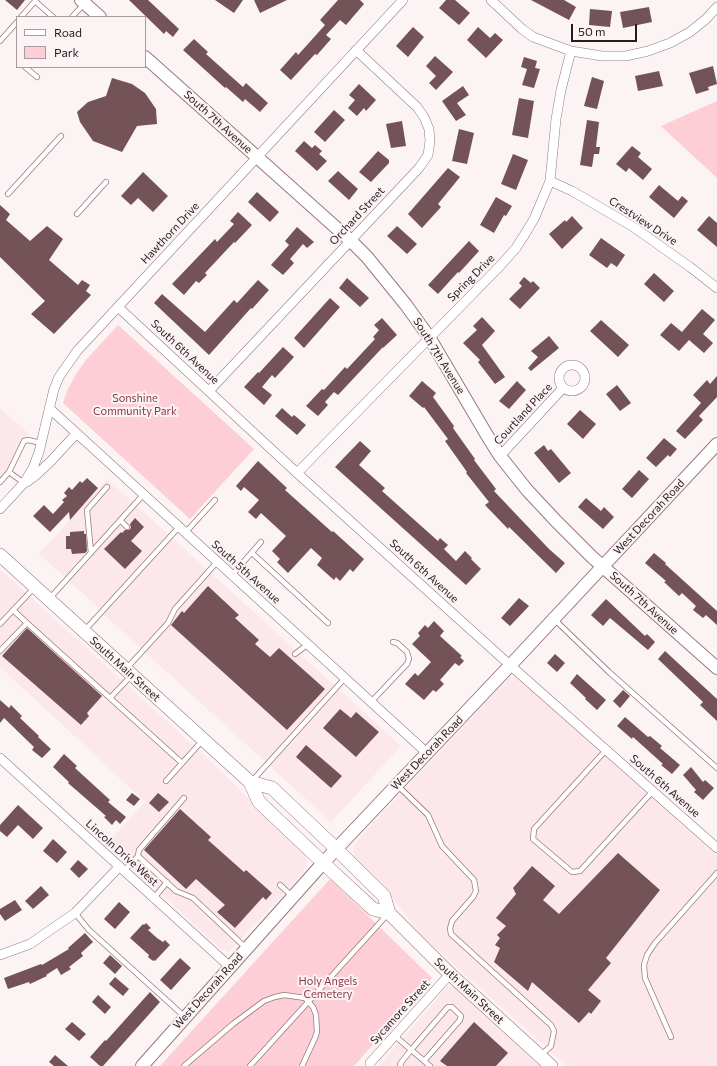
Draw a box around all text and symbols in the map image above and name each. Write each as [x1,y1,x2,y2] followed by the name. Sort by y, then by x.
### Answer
[16,16,146,68] legend
[573,16,639,42] scale bar
[578,24,606,38] text: 50 m
[54,25,82,39] text: Road
[54,45,79,59] text: Park
[181,88,255,156] street label: South 7th Avenue
[327,184,387,248] street label: Orchard Street
[606,194,680,248] street label: Crestview Drive
[138,199,202,267] street label: Hawthorn Drive
[445,252,497,304] street label: Spring Drive
[410,315,468,397] street label: South 7th Avenue
[148,317,222,387] street label: South 6th Avenue
[491,381,555,447] street label: Courtland Place
[93,391,177,417] park label: Sonshine Community Park
[611,477,687,557] street label: West Decorah Road
[387,537,461,605] street label: South 6th Avenue
[209,538,283,606] street label: South 5th Avenue
[607,569,681,637] street label: South 7th Avenue
[87,634,163,704] street label: South Main Street
[388,713,466,793] street label: West Decorah Road
[627,752,703,820] street label: South 6th Avenue
[83,817,161,889] street label: Lincoln Drive West
[170,950,246,1032] street label: West Decorah Road
[431,955,507,1027] street label: South Main Street
[299,974,357,1000] park label: Holy Angels Cemetery
[368,977,432,1047] street label: Sycamore Street

